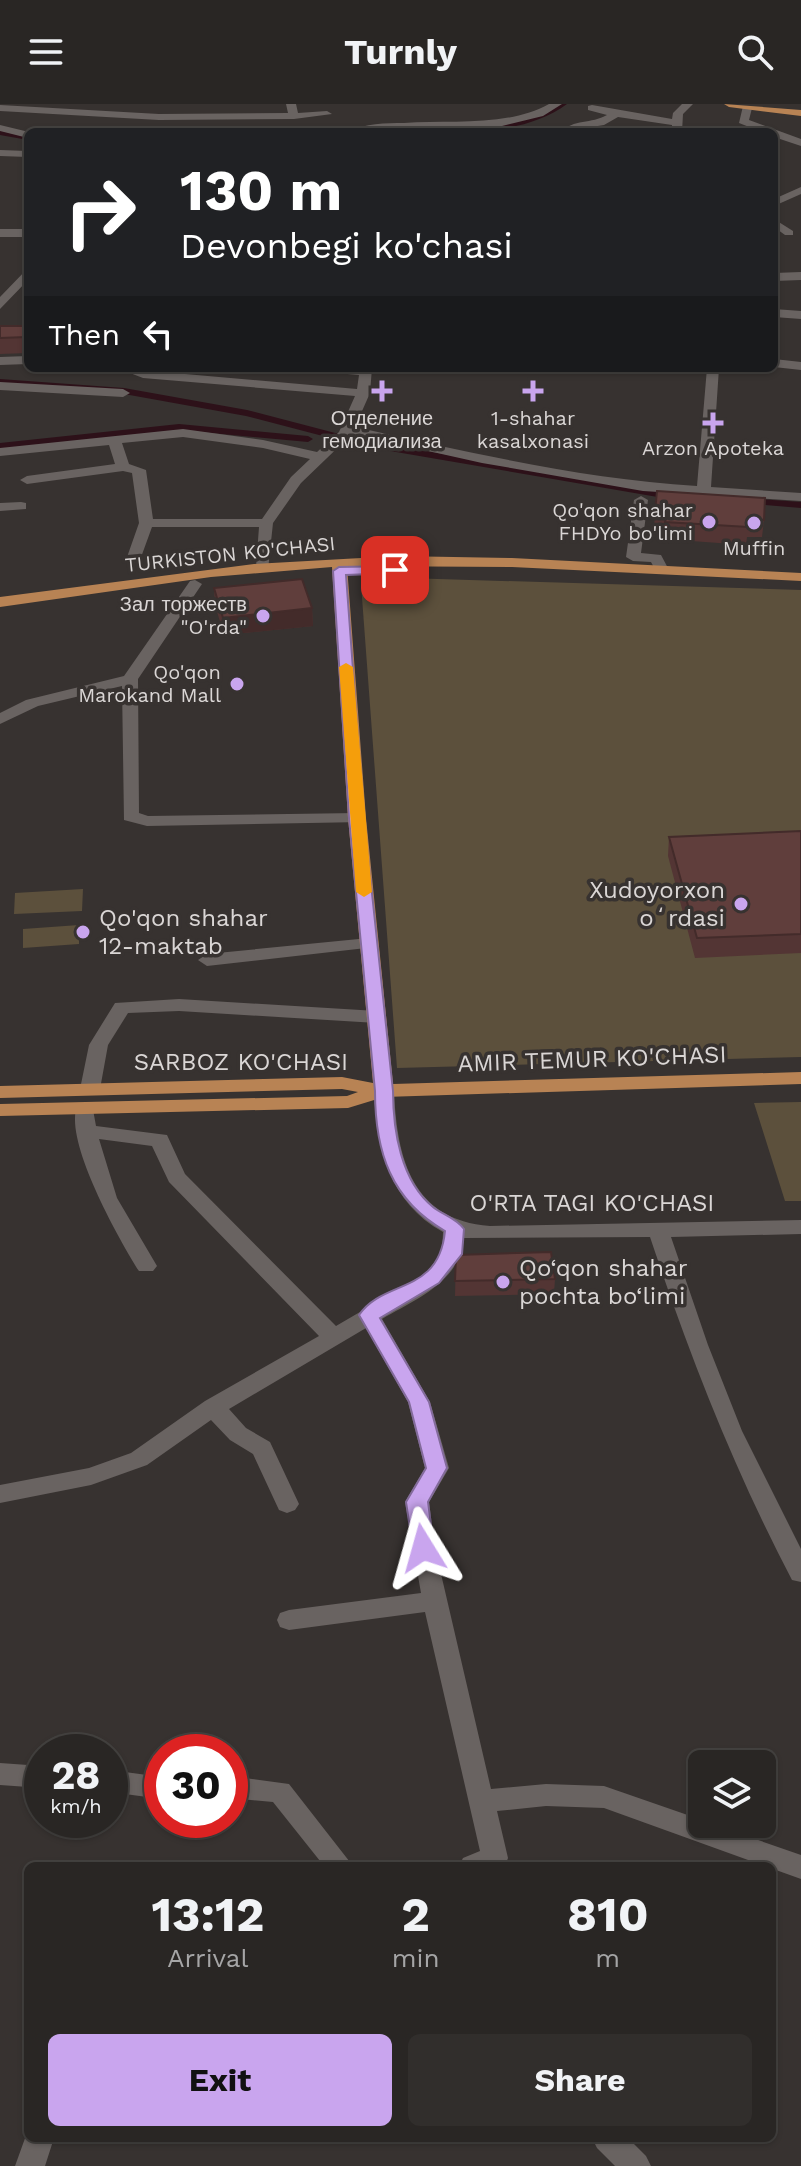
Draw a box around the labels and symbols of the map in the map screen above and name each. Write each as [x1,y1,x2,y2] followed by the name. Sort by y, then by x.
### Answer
[371,380,393,402] marker: Отделение гемодиализа
[522,380,544,402] marker: 1-shahar kasalxonasi
[322,406,443,453] place label: Отделение гемодиализа
[477,406,589,453] place label: 1-shahar kasalxonasi
[704,414,722,432] marker: Arzon Apoteka
[642,436,784,460] place label: Arzon Apoteka
[552,498,693,545] place label: Qo'qon shahar FHDYo bo'limi
[700,513,718,531] marker: Qo'qon shahar FHDYo bo'limi
[745,514,763,532] marker: Muffin
[124,531,336,577] street label: TURKISTON KO'CHASI
[361,536,429,604] pin
[723,536,785,560] place label: Muffin
[120,592,247,639] place label: Зал торжеств "O'rda"
[254,607,272,625] marker: Зал торжеств "O'rda"
[78,660,221,707] place label: Qo'qon Marokand Mall
[228,675,246,693] marker: Qo'qon Marokand Mall
[589,876,725,932] place label: Xudoyorxon oʻrdasi
[732,895,750,913] marker: Xudoyorxon oʻrdasi
[99,904,268,960] place label: Qo'qon shahar 12-maktab
[74,923,92,941] marker: Qo'qon shahar 12-maktab
[457,1040,727,1078] street label: AMIR TEMUR KO'CHASI
[134,1048,348,1076] street label: SARBOZ KO'CHASI
[470,1189,714,1217] street label: O'RTA TAGI KO'CHASI
[519,1254,688,1310] place label: Qo‘qon shahar pochta bo‘limi
[494,1273,512,1291] marker: Qo‘qon shahar pochta bo‘limi
[381,1506,465,1590] position arrow
[144,1734,248,1838] speed limit sign: 30

